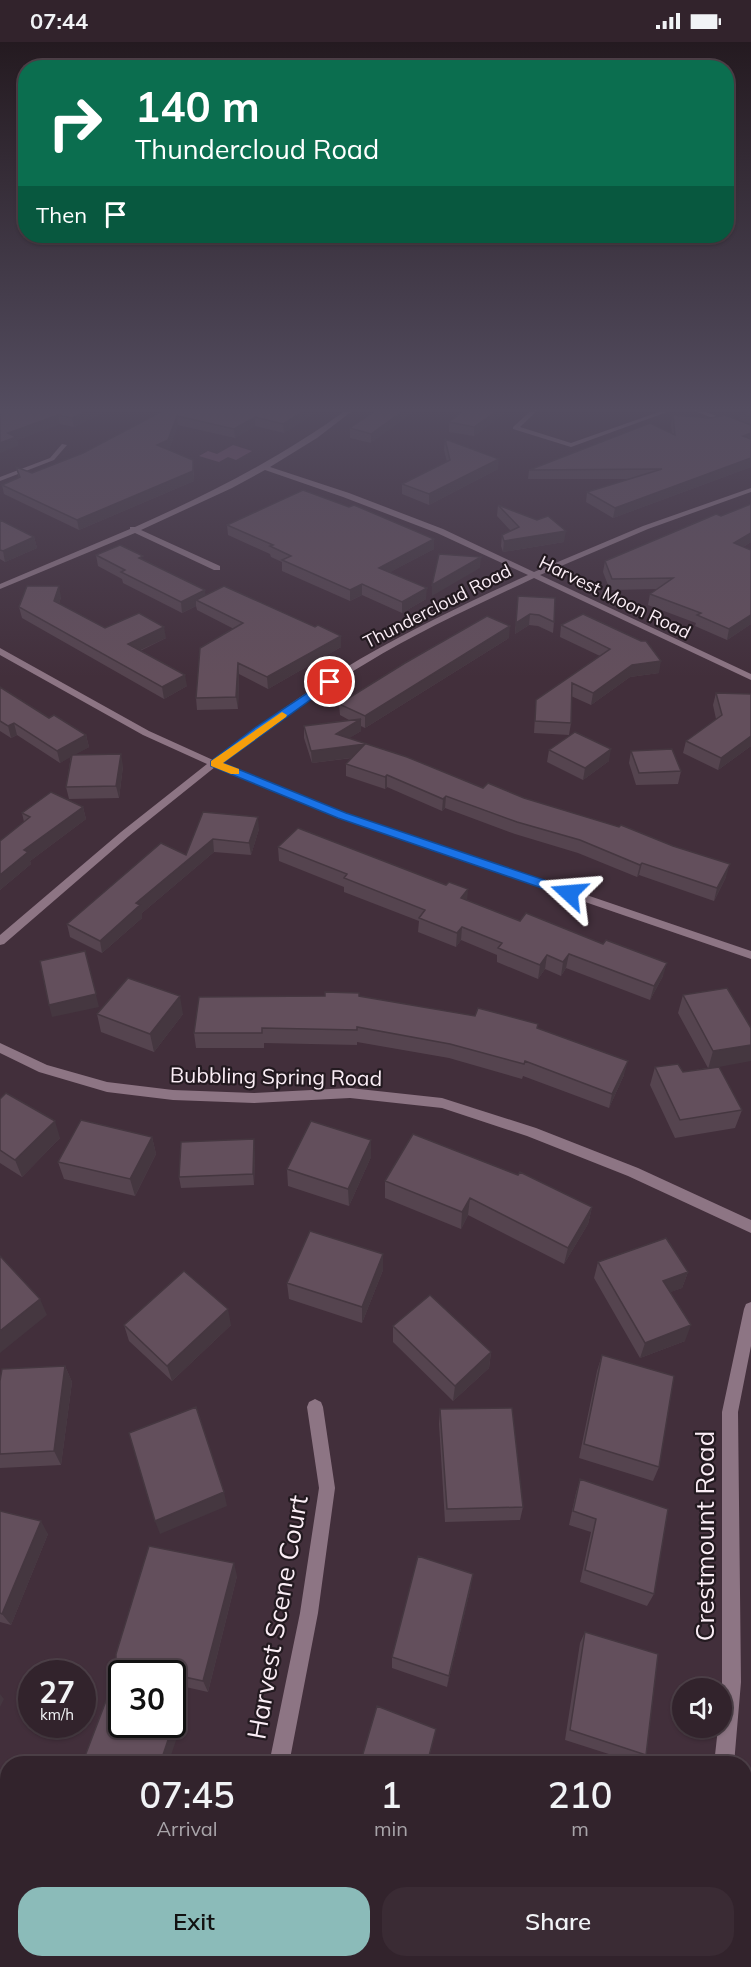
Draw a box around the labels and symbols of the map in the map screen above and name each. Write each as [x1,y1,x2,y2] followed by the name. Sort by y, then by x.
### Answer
[535,550,695,644] street label: Harvest Moon Road
[359,559,515,653] street label: Thundercloud Road
[304,656,355,707] pin
[537,861,601,925] position arrow
[170,1061,382,1091] street label: Bubbling Spring Road
[688,1431,721,1641] street label: Crestmount Road
[239,1492,315,1742] street label: Harvest Scene Court
[108,1660,186,1738] speed limit sign: 30

